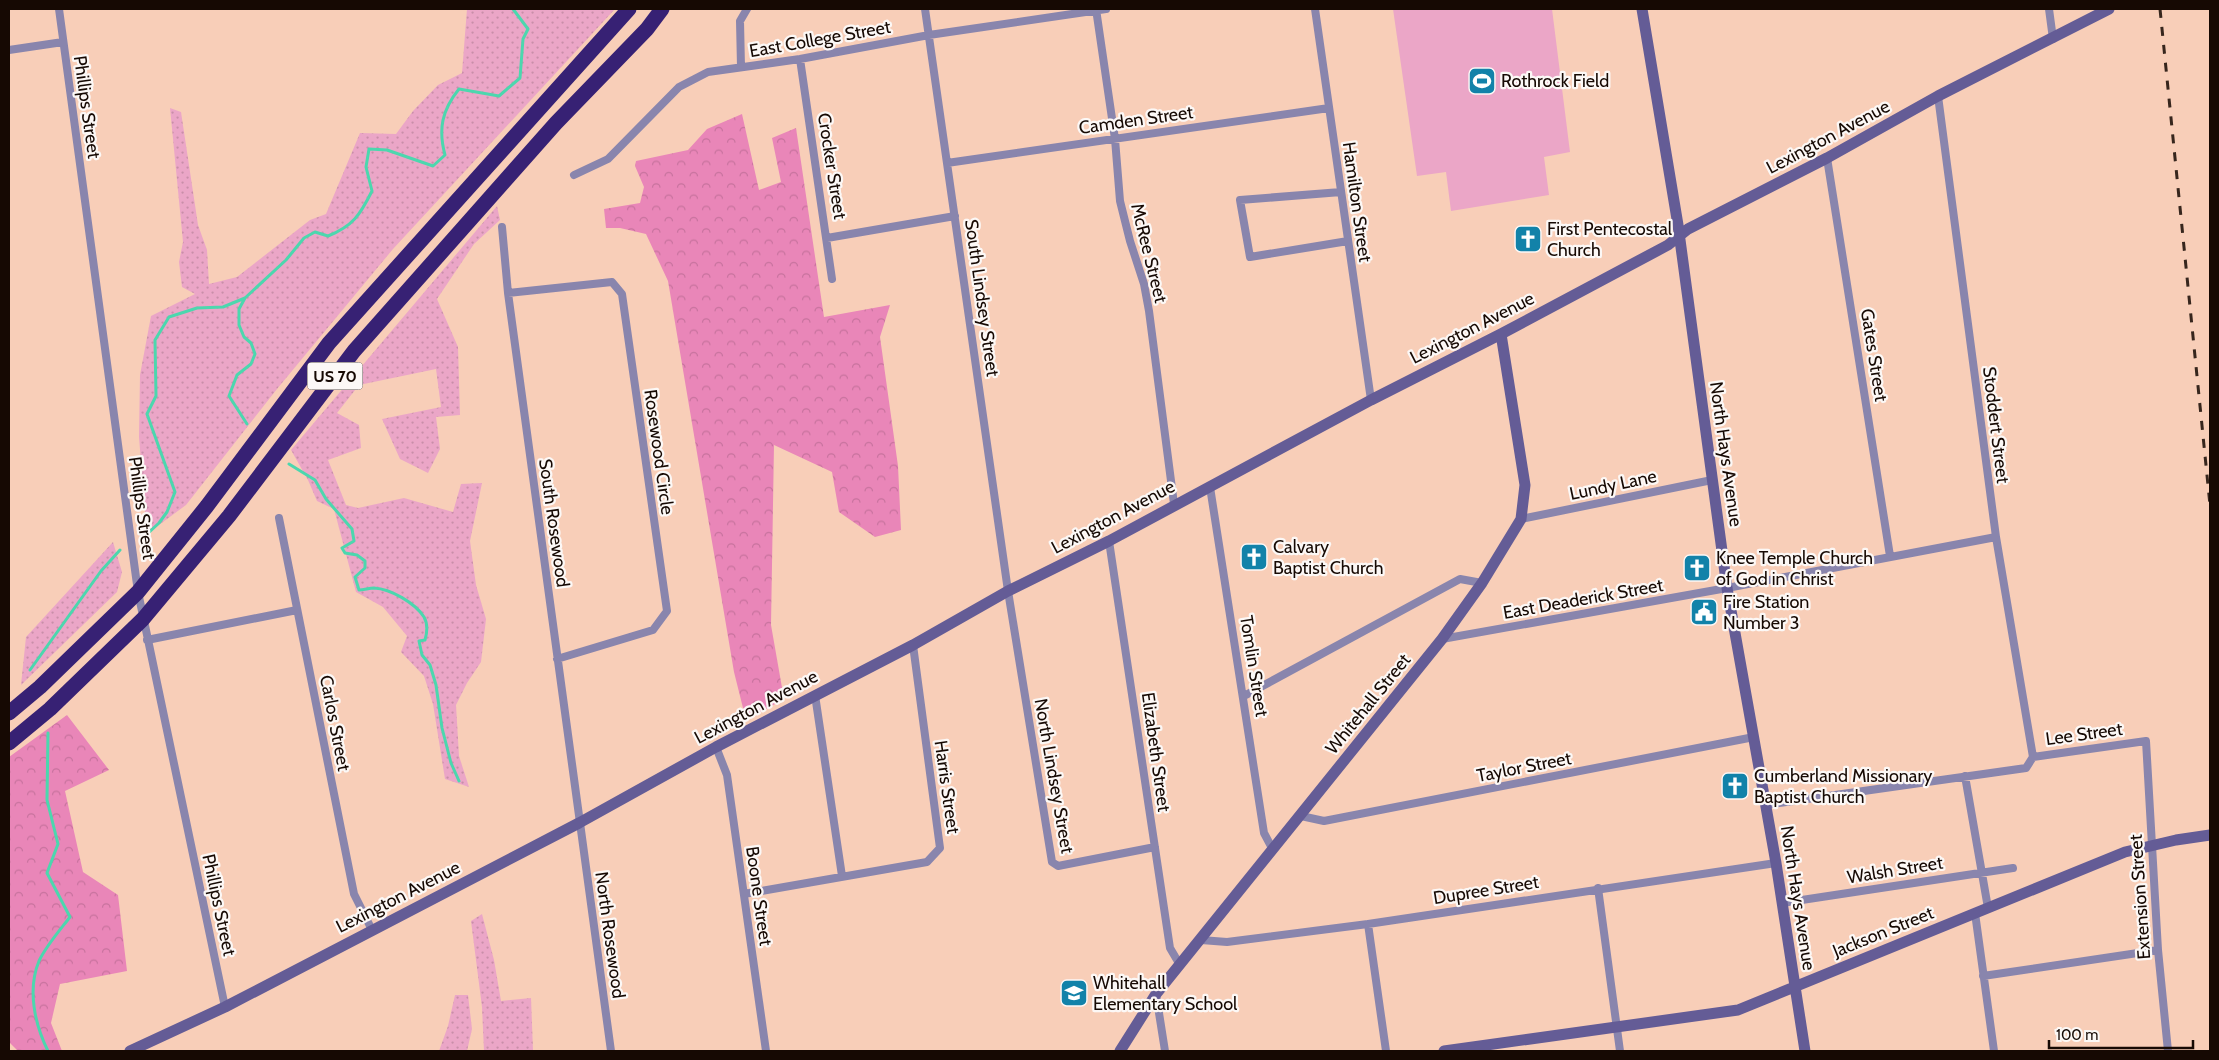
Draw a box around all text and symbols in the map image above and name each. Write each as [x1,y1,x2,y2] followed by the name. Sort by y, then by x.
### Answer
[748,16,892,62] street label: East College Street
[69,54,105,160] street label: Phillips Street
[1467,66,1497,96] sports icon: Rothrock Field
[1501,70,1609,92] place label: Rothrock Field
[1763,95,1893,179] street label: Lexington Avenue
[1077,101,1195,139] street label: Camden Street
[813,111,851,221] street label: Crocker Street
[1338,140,1376,264] street label: Hamilton Street
[1126,201,1172,305] street label: McRee Street
[960,218,1004,378] street label: South Lindsey Street
[1547,218,1673,261] place label: First Pentecostal Church
[1513,224,1543,254] church icon: First Pentecostal Church
[1406,287,1538,369] street label: Lexington Avenue
[1856,307,1892,403] street label: Gates Street
[308,362,362,390] road number: US 70
[1978,365,2014,485] street label: Stoddert Street
[1705,380,1747,528] street label: North Hays Avenue
[639,388,679,516] street label: Rosewood Circle
[124,455,160,561] street label: Phillips Street
[534,457,574,589] street label: South Rosewood
[1567,465,1659,505] street label: Lundy Lane
[1048,475,1178,559] street label: Lexington Avenue
[1273,536,1383,579] place label: Calvary Baptist Church
[1239,542,1269,572] church icon: Calvary Baptist Church
[1716,547,1873,590] place label: Knee Temple Church of God in Christ
[1682,553,1712,583] church icon: Knee Temple Church of God in Christ
[1501,574,1665,624] street label: East Deaderick Street
[1723,591,1809,634] place label: Fire Station Number 3
[1689,597,1719,627] public building icon: Fire Station Number 3
[1235,614,1273,718] street label: Tomlin Street
[1321,649,1415,759] street label: Whitehall Street
[691,665,821,749] street label: Lexington Avenue
[315,673,355,773] street label: Carlos Street
[1137,691,1175,813] street label: Elizabeth Street
[1030,697,1078,855] street label: North Lindsey Street
[2044,718,2124,750] street label: Lee Street
[930,739,964,835] street label: Harris Street
[1475,747,1573,787] street label: Taylor Street
[1754,765,1932,808] place label: Cumberland Missionary Baptist Church
[1720,771,1750,801] church icon: Cumberland Missionary Baptist Church
[1776,824,1820,972] street label: North Hays Avenue
[2125,834,2155,960] street label: Extension Street
[741,845,777,947] street label: Boone Street
[197,852,241,958] street label: Phillips Street
[1846,852,1944,888] street label: Walsh Street
[332,856,464,938] street label: Lexington Avenue
[590,870,630,1000] street label: North Rosewood
[1432,871,1540,909] street label: Dupree Street
[1828,902,1937,963] street label: Jackson Street
[1093,972,1238,1015] place label: Whitehall Elementary School
[1059,978,1089,1008] school or university icon: Whitehall Elementary School
[2049,1018,2193,1050] scale bar
[2056,1026,2098,1044] text: 100 m

